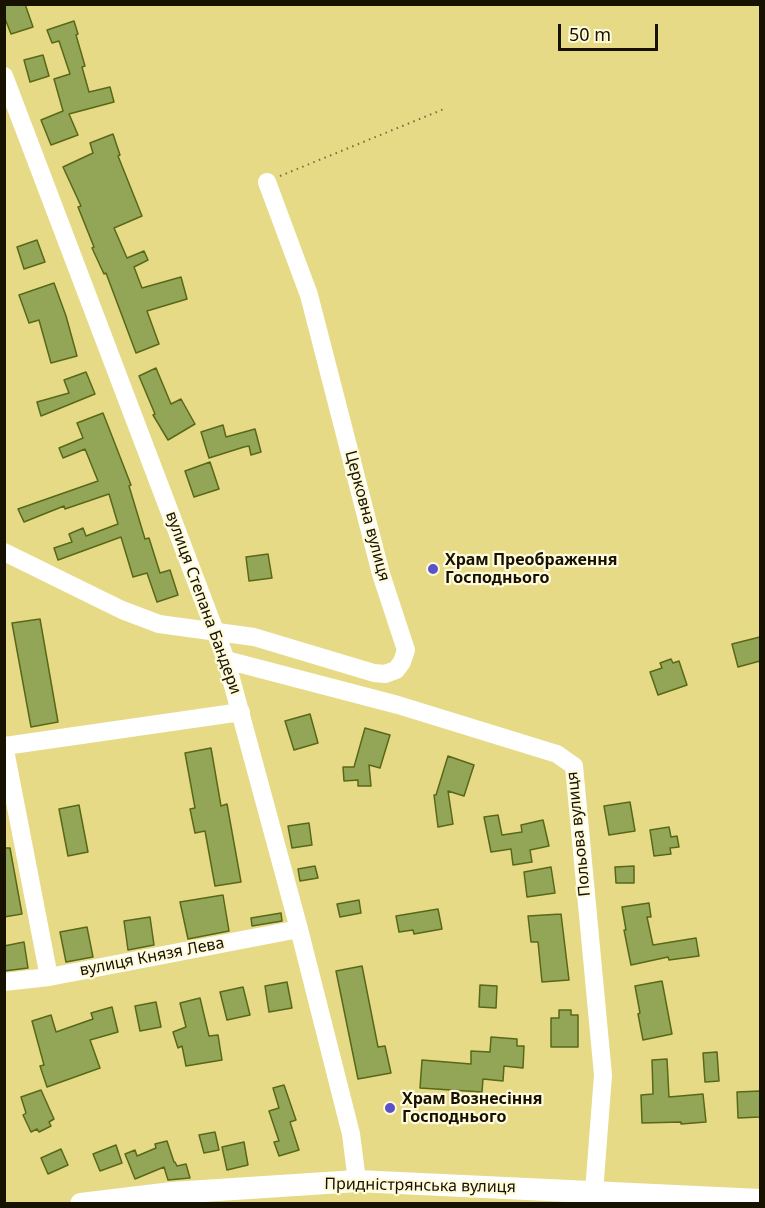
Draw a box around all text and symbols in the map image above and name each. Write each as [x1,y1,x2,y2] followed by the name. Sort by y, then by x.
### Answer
[561,12,662,50] scale bar
[569,22,611,46] text: 50 m
[340,449,394,583] street label: Церковна вулиця
[161,509,245,697] street label: вулиця Степана Бандери
[445,550,617,588] place label: Храм Преображення Господнього
[426,562,440,576] marker: Храм Преображення Господнього
[563,771,595,897] street label: Польова вулиця
[78,934,226,980] street label: вулиця Князя Лева
[402,1089,543,1127] place label: Храм Вознесіння Господнього
[383,1101,397,1115] marker: Храм Вознесіння Господнього
[324,1175,516,1197] street label: Придністрянська вулиця

